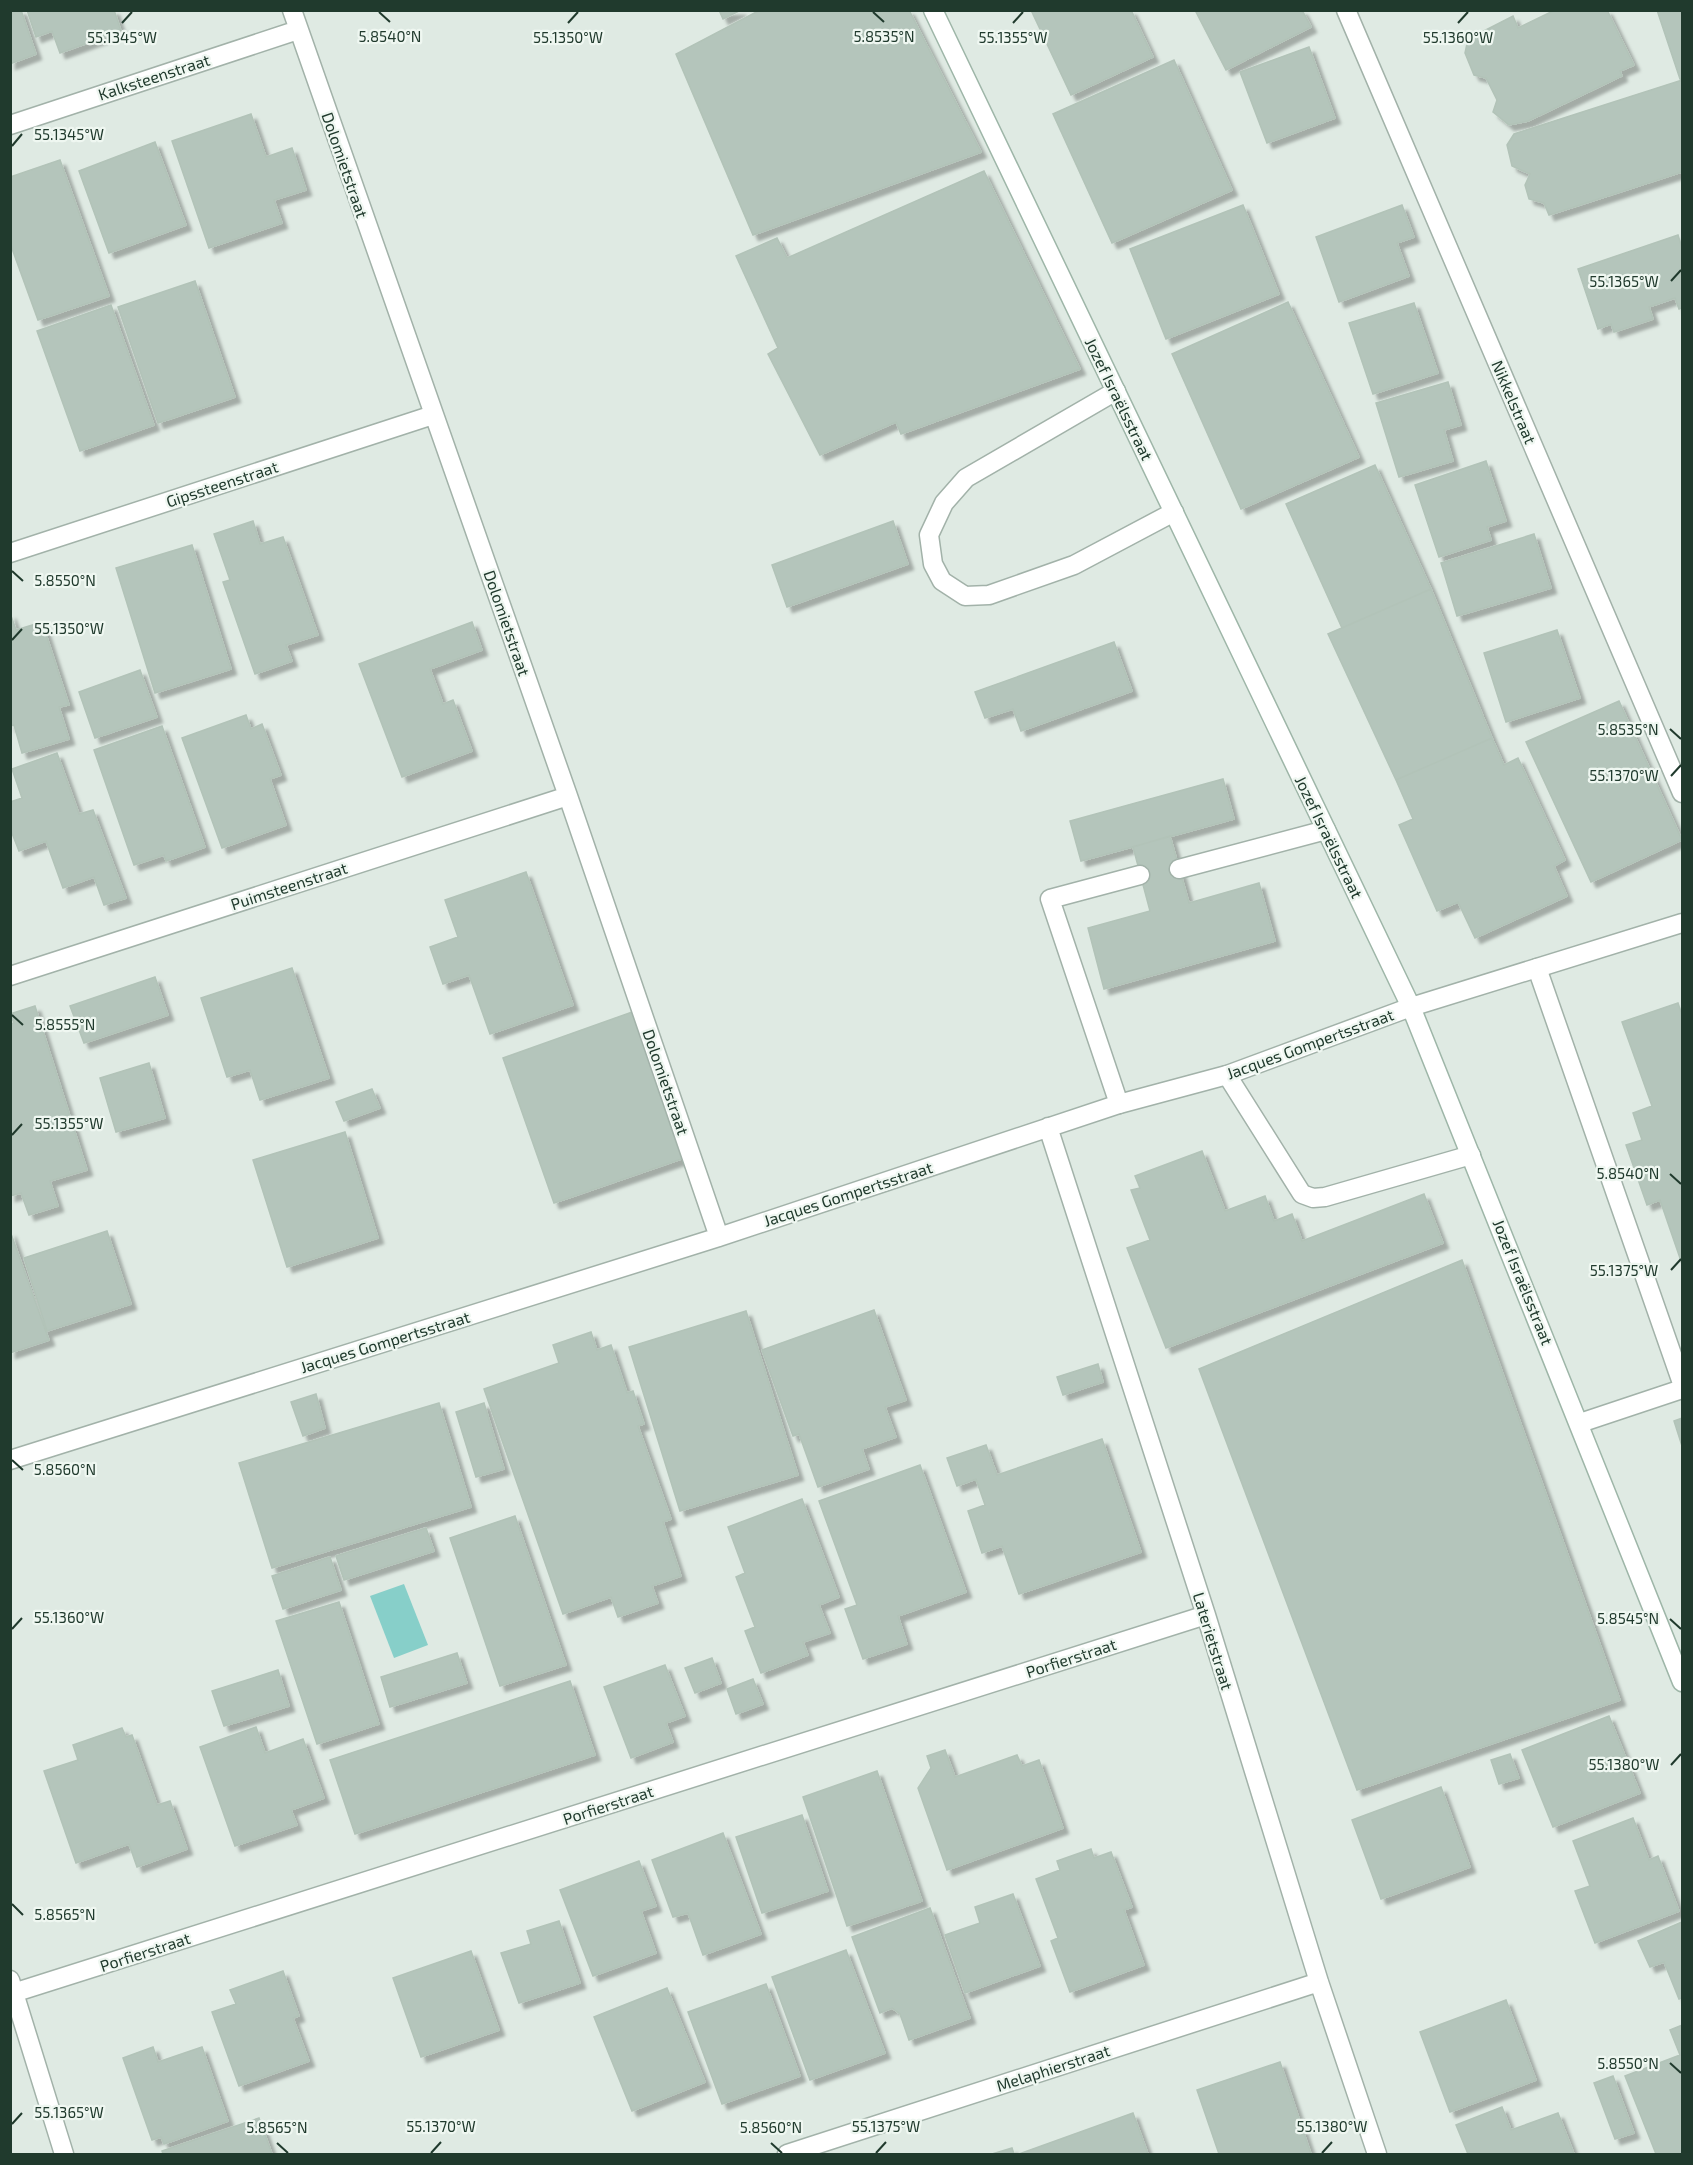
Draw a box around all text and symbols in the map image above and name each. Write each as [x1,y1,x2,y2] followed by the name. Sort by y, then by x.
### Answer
[359,27,421,45] text: 5.8540°N
[853,27,915,45] text: 5.8535°N
[87,28,157,46] text: 55.1345°W
[533,28,603,46] text: 55.1350°W
[979,28,1047,46] text: 55.1355°W
[1423,28,1493,46] text: 55.1360°W
[96,50,212,104] street label: Kalksteenstraat
[318,109,372,220] street label: Dolomietstraat
[34,125,104,143] text: 55.1345°W
[1589,272,1659,290] text: 55.1365°W
[1082,334,1157,463] street label: Jozef Israëlsstraat
[1488,357,1541,446] street label: Nikkelstraat
[164,456,280,511] street label: Gipssteenstraat
[480,567,534,678] street label: Dolomietstraat
[34,571,96,589] text: 5.8550°N
[34,619,104,637] text: 55.1350°W
[1597,720,1659,738] text: 5.8535°N
[1589,766,1659,784] text: 55.1370°W
[1292,772,1367,901] street label: Jozef Israëlsstraat
[228,858,350,913] street label: Puimsteenstraat
[1224,1004,1396,1083] street label: Jacques Gompertsstraat
[35,1015,95,1033] text: 5.8555°N
[639,1026,693,1137] street label: Dolomietstraat
[35,1114,103,1132] text: 55.1355°W
[761,1157,935,1230] street label: Jacques Gompertsstraat
[1597,1164,1659,1182] text: 5.8540°N
[1490,1216,1557,1347] street label: Jozef Israëlsstraat
[1590,1261,1658,1279] text: 55.1375°W
[298,1307,472,1376] street label: Jacques Gompertsstraat
[34,1460,96,1478] text: 5.8560°N
[1190,1590,1237,1692] street label: Laterietstraat
[34,1608,104,1626] text: 55.1360°W
[1597,1609,1659,1627] text: 5.8545°N
[1023,1634,1118,1681] street label: Porfierstraat
[1589,1755,1660,1773] text: 55.1380°W
[560,1781,655,1828] street label: Porfierstraat
[34,1905,96,1923] text: 5.8565°N
[97,1928,192,1975] street label: Porfierstraat
[994,2040,1112,2095] street label: Melaphierstraat
[1597,2054,1659,2072] text: 5.8550°N
[34,2103,104,2121] text: 55.1365°W
[406,2117,476,2135] text: 55.1370°W
[852,2117,920,2135] text: 55.1375°W
[1297,2117,1368,2135] text: 55.1380°W
[246,2118,308,2136] text: 5.8565°N
[740,2118,802,2136] text: 5.8560°N

